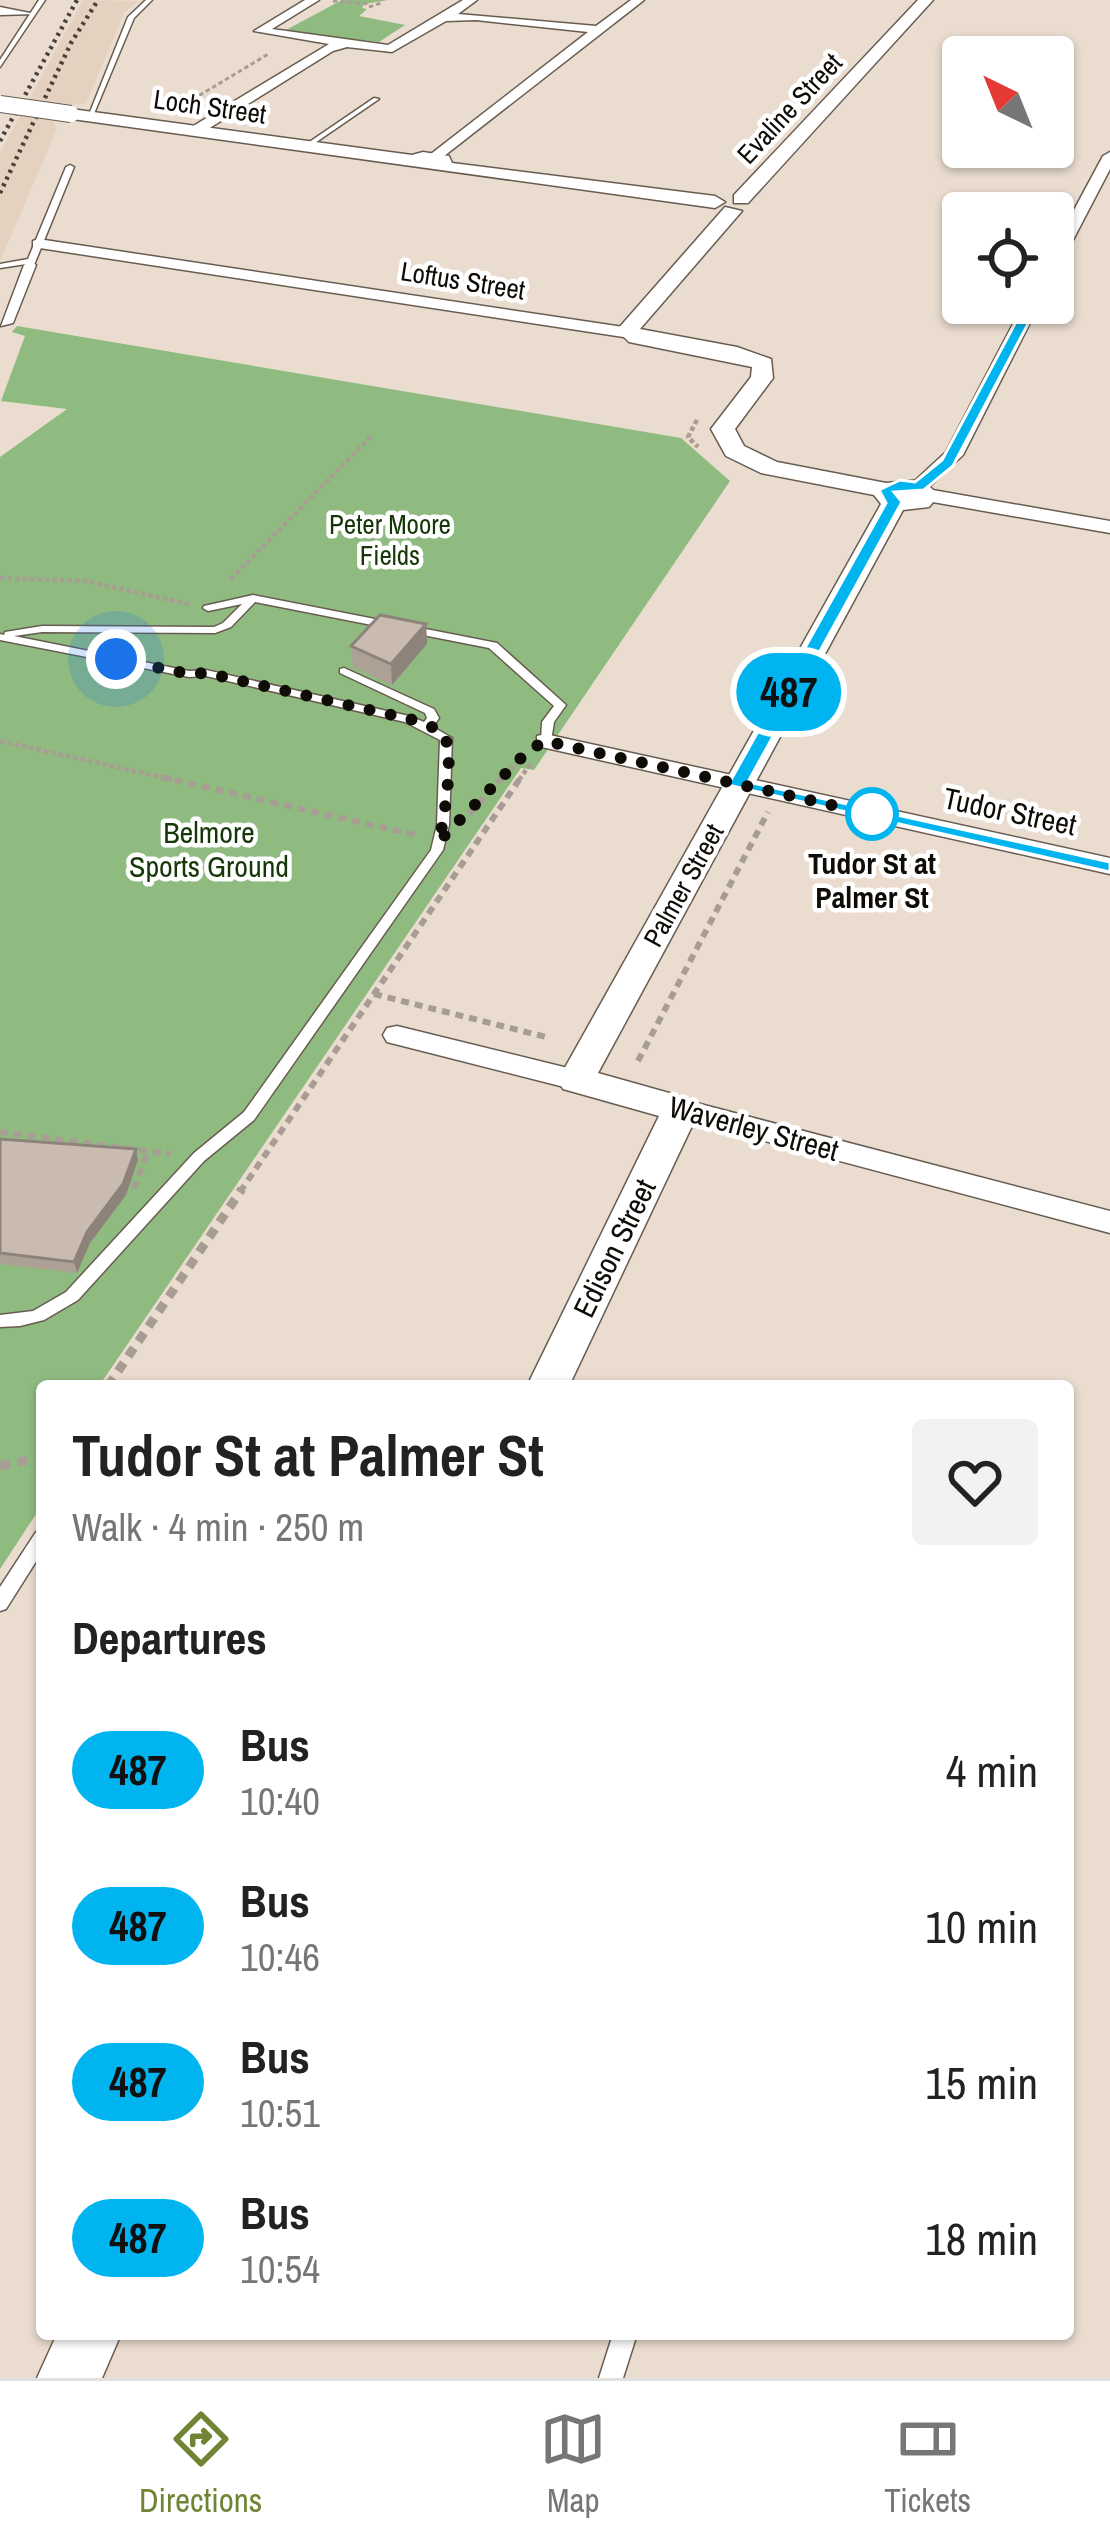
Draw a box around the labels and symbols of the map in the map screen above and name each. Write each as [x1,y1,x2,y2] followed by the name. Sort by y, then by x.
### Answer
[942,36,1074,168] north arrow
[728,45,850,171] street label: Evaline Street
[151,80,269,132] street label: Loch Street
[398,252,528,308] street label: Loftus Street
[329,506,451,573] park label: Peter Moore Fields
[86,629,146,689] your location
[720,653,858,731] line badge: 487
[940,777,1080,845] street label: Tudor Street
[847,789,897,839] marker: Tudor St at Palmer St
[129,812,289,886] park label: Belmore Sports Ground
[634,817,732,953] street label: Palmer Street
[808,843,936,917] place label: Tudor St at Palmer St
[665,1086,843,1170] street label: Waverley Street
[563,1172,665,1324] street label: Edison Street

